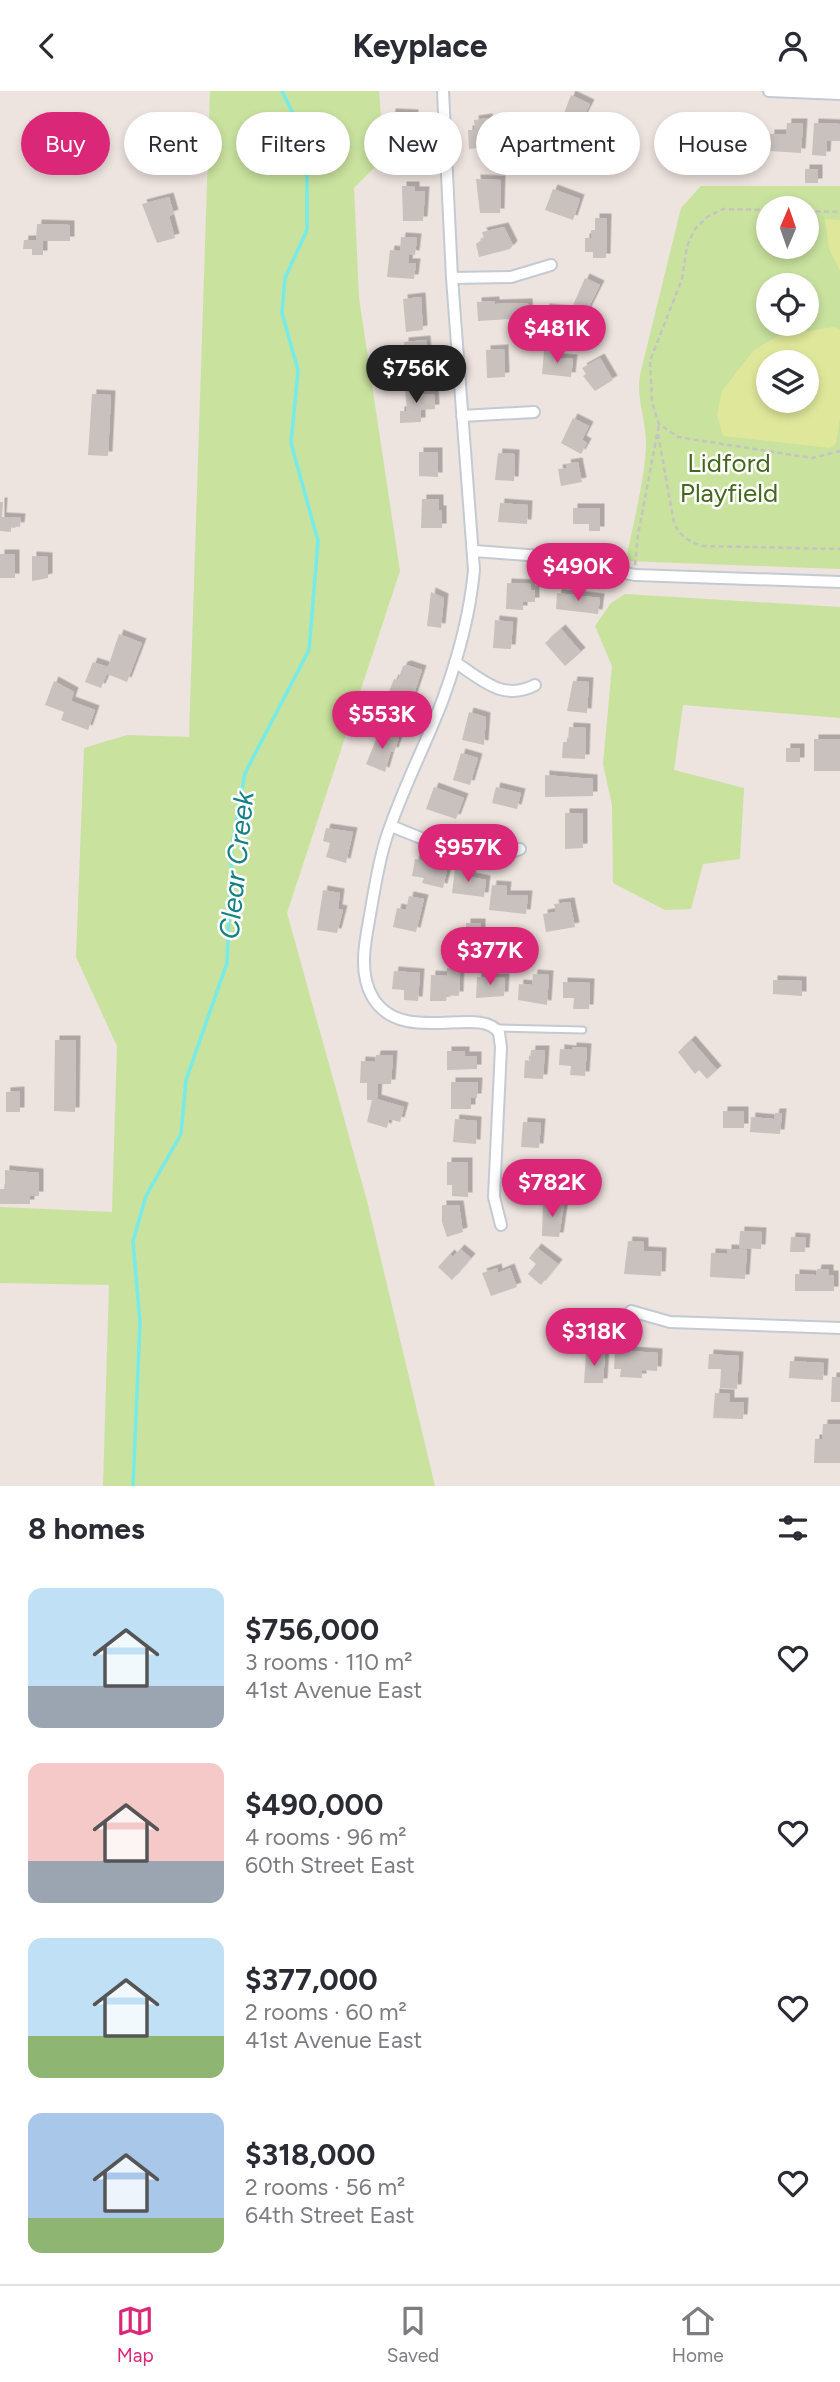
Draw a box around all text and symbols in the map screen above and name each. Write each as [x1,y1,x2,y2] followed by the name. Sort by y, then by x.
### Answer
[28,27,66,65] icon: back
[352,27,488,65] text: Keyplace
[774,27,812,65] icon: person
[21,112,110,175] chip: Buy
[124,112,222,175] chip: Rent
[236,112,350,175] chip: Filters
[364,112,462,175] chip: New
[476,112,640,175] chip: Apartment
[654,112,771,175] chip: House
[756,196,819,259] north arrow
[756,196,819,413] map controls
[756,273,819,336] button: locate
[508,306,606,365] pin: $481K
[524,314,590,342] text: $481K
[367,345,465,405] pin: $756K
[756,350,819,413] button: layers
[382,354,450,382] text: $756K
[680,447,778,509] park label: Lidford Playfield
[529,543,627,603] pin: $490K
[543,552,613,580] text: $490K
[333,691,431,751] pin: $553K
[348,700,416,728] text: $553K
[211,788,261,941] water label: Clear Creek
[419,825,517,884] pin: $957K
[434,833,502,861] text: $957K
[441,927,539,987] pin: $377K
[457,936,523,964] text: $377K
[503,1159,601,1219] pin: $782K
[518,1168,586,1196] text: $782K
[545,1309,643,1368] pin: $318K
[562,1317,626,1345] text: $318K
[774,1509,812,1547] icon: filters
[28,1510,145,1547] text: 8 homes
[245,1611,379,1648] text: $756,000
[84,1616,168,1700] icon: home
[774,1639,812,1677] icon: heart
[245,1648,412,1676] text: 3 rooms · 110 m²
[245,1676,422,1704] text: 41st Avenue East
[245,1786,383,1823] text: $490,000
[84,1791,168,1875] icon: home
[774,1814,812,1852] icon: heart
[245,1823,407,1851] text: 4 rooms · 96 m²
[245,1851,415,1879] text: 60th Street East
[245,1961,378,1998] text: $377,000
[84,1966,168,2050] icon: home
[774,1989,812,2027] icon: heart
[245,1998,407,2026] text: 2 rooms · 60 m²
[245,2026,422,2054] text: 41st Avenue East
[245,2136,375,2173] text: $318,000
[84,2141,168,2225] icon: home
[774,2164,812,2202] icon: heart
[245,2173,405,2201] text: 2 rooms · 56 m²
[245,2201,414,2229] text: 64th Street East
[116,2302,154,2367] tab: Map
[387,2302,439,2367] tab: Saved
[672,2302,724,2367] tab: Home

